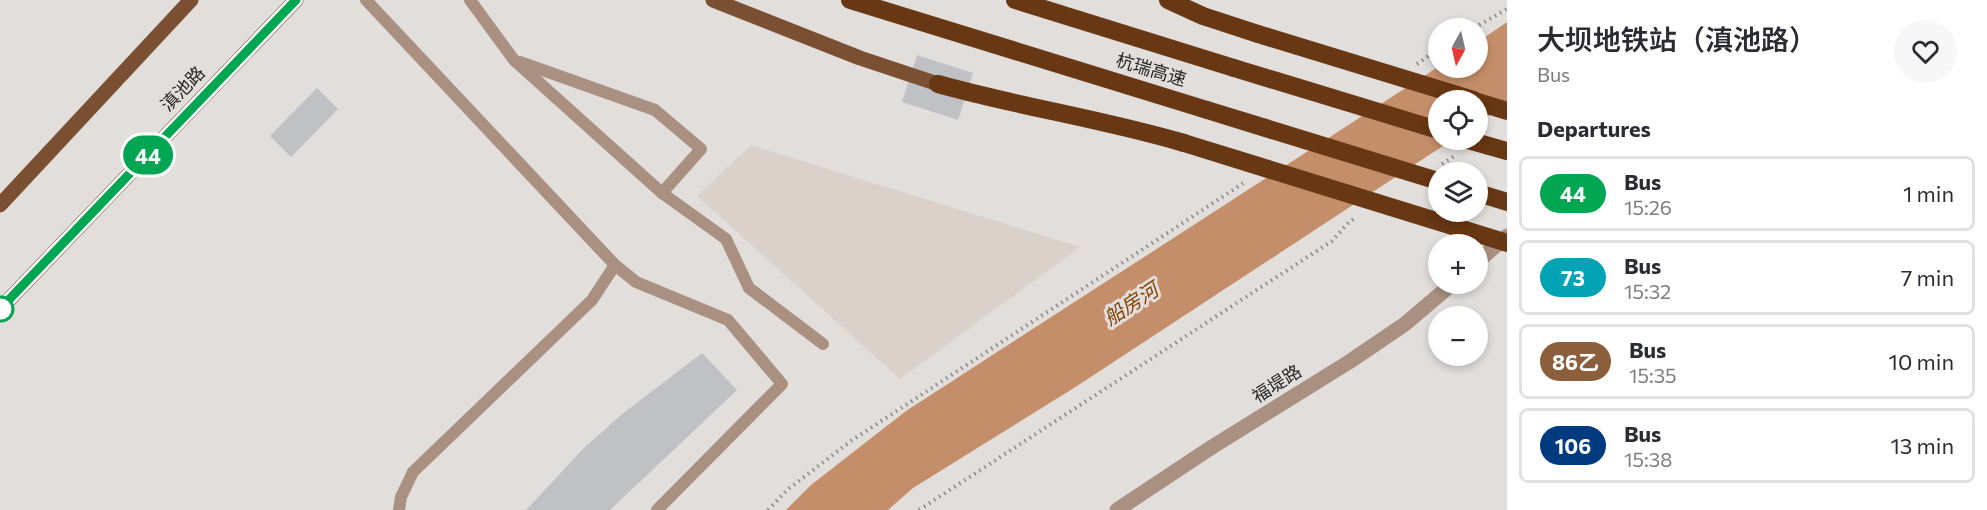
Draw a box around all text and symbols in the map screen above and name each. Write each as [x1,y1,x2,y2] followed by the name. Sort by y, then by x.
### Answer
[1428,18,1488,78] north arrow
[1428,18,1488,366] map controls
[1894,20,1957,83] button: heart
[1537,22,1817,56] text: 大坝地铁站（滇池路）
[1114,48,1189,90] street label: 杭瑞高速
[156,61,209,115] street label: 滇池路
[1537,62,1570,86] text: Bus
[1428,90,1488,150] button: locate
[1537,115,1651,142] text: Departures
[121,136,175,174] line badge: 44
[135,143,161,168] text: 44
[1428,162,1488,222] button: layers
[1624,168,1661,195] text: Bus
[1903,180,1954,207] text: 1 min
[1560,181,1586,206] text: 44
[1624,195,1672,219] text: 15:26
[1428,234,1488,294] button: +
[1624,252,1661,279] text: Bus
[1901,264,1954,291] text: 7 min
[1561,265,1585,290] text: 73
[1099,275,1166,330] water label: 船房河
[1624,279,1671,303] text: 15:32
[0,296,14,322] unlabelled marker
[1428,306,1488,366] button: −
[1629,336,1666,363] text: Bus
[1889,348,1954,375] text: 10 min
[1552,349,1599,374] text: 86乙
[1248,360,1305,407] street label: 福堤路
[1629,363,1677,387] text: 15:35
[1624,420,1661,447] text: Bus
[1890,432,1954,459] text: 13 min
[1555,433,1591,458] text: 106
[1624,447,1672,471] text: 15:38

